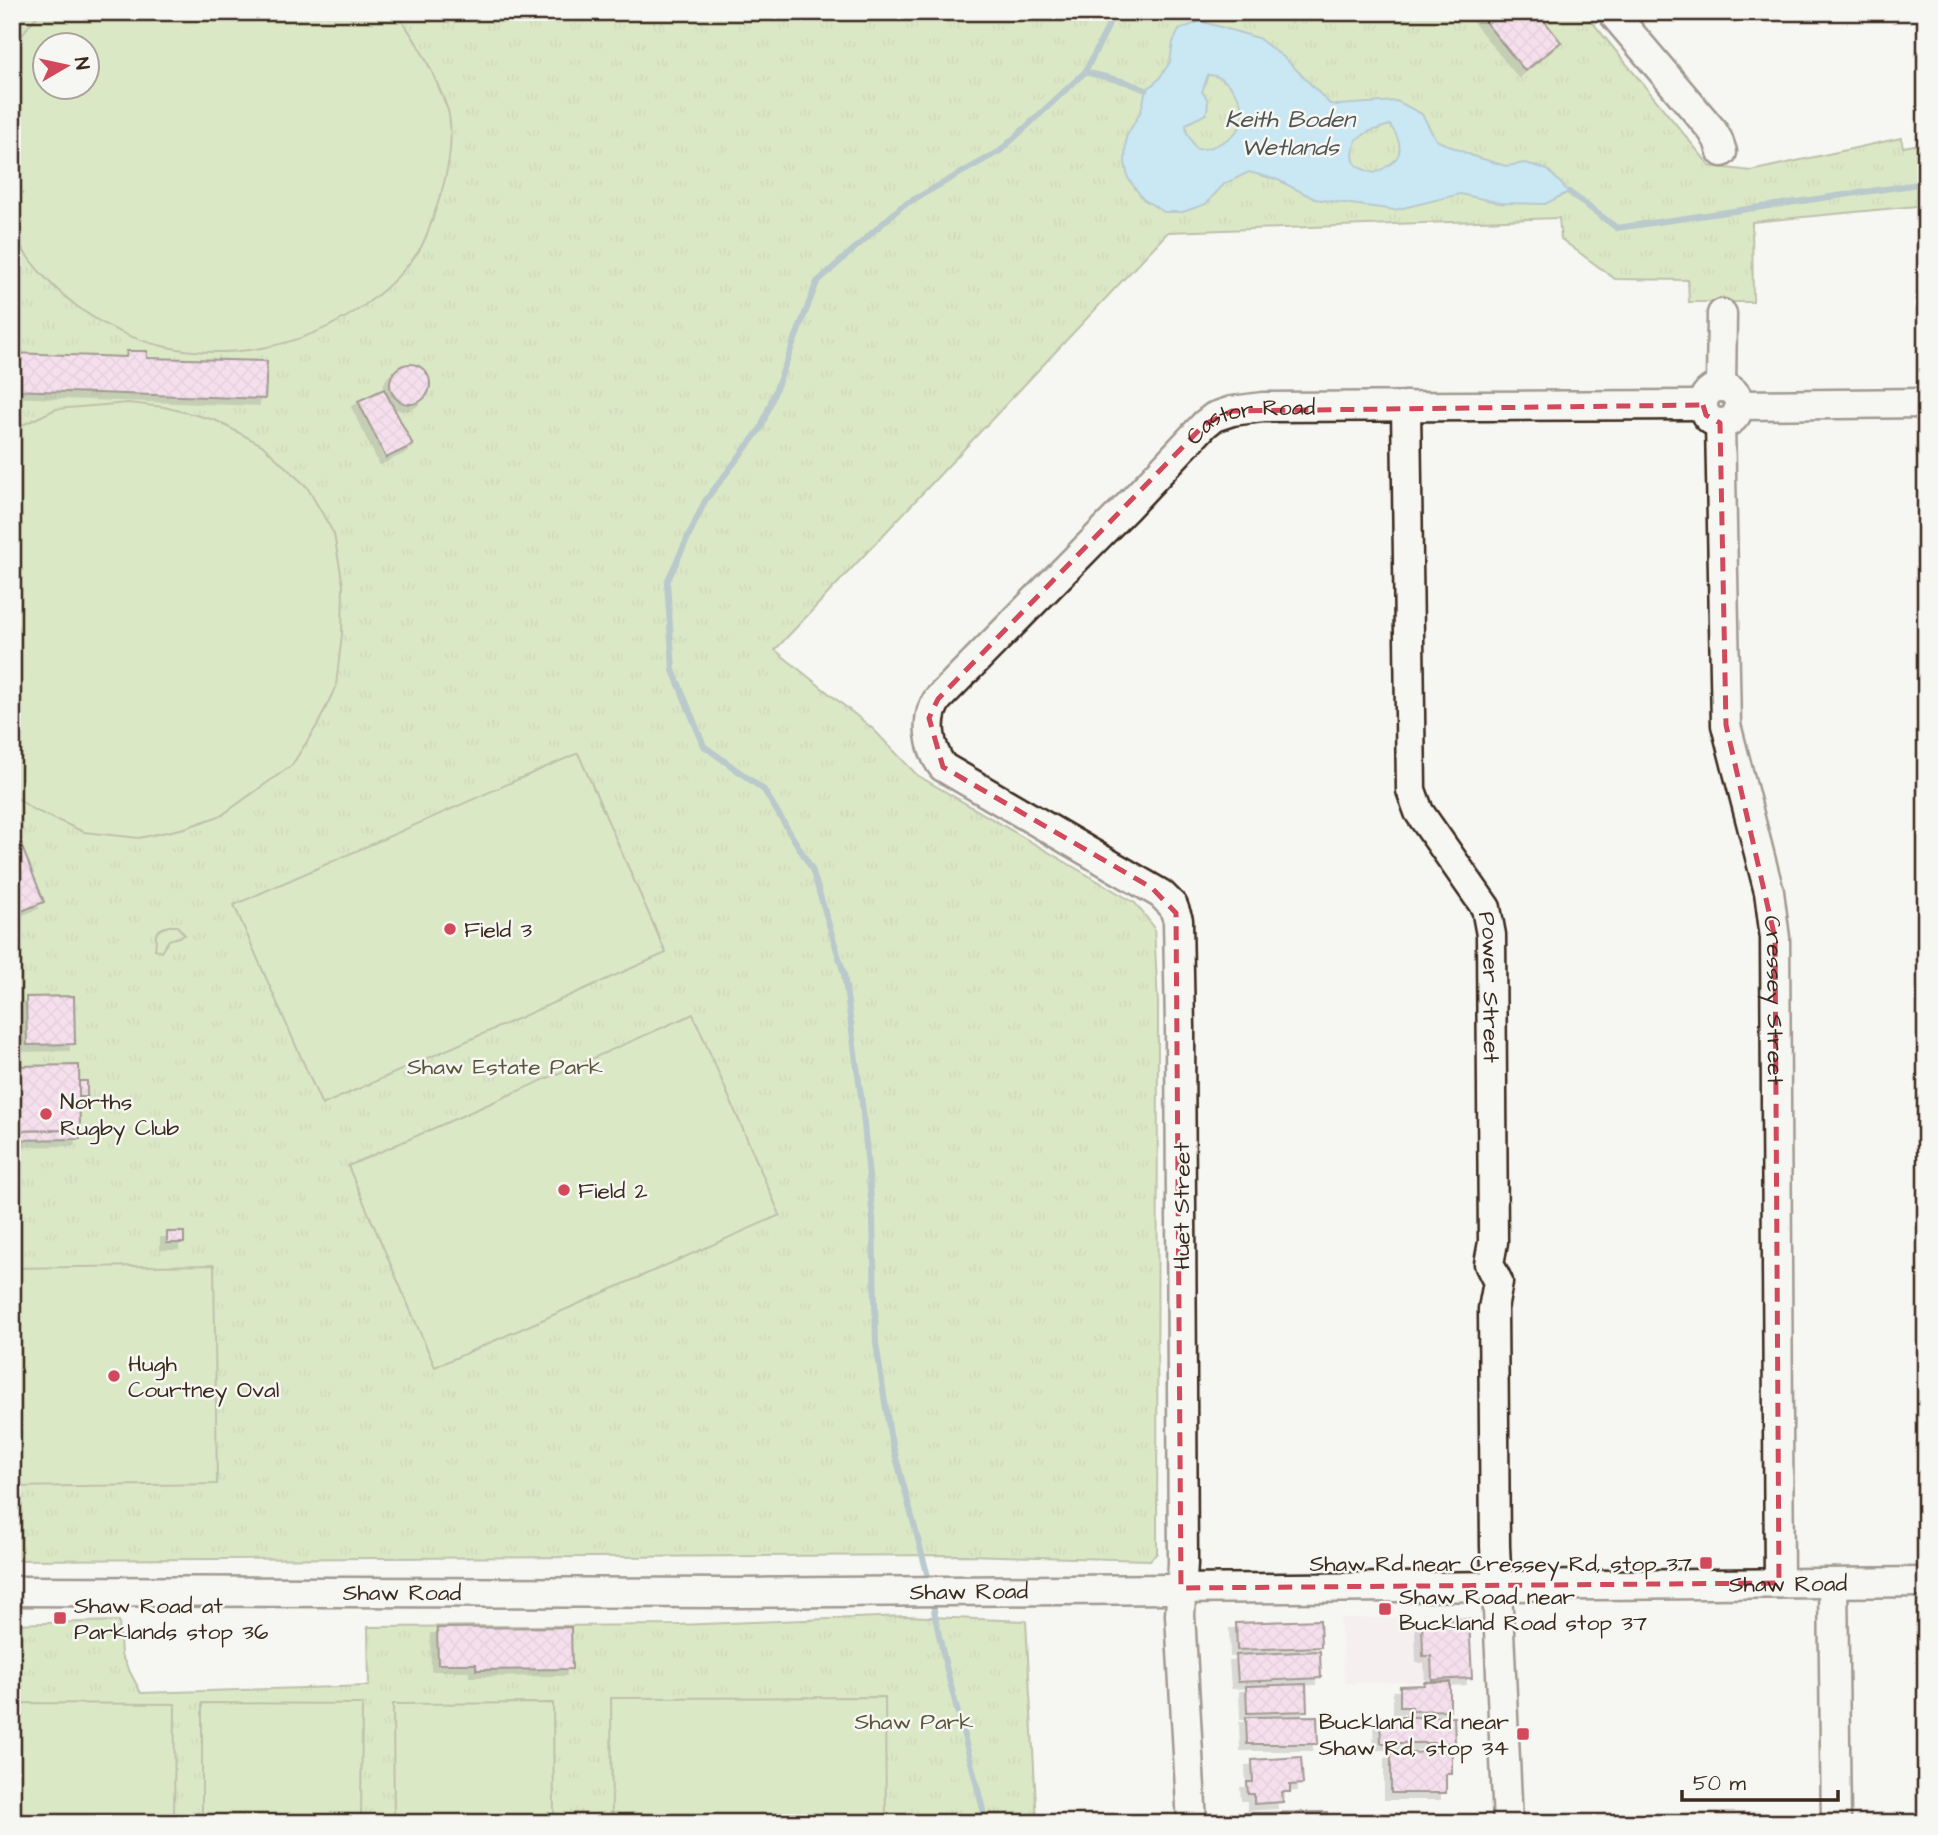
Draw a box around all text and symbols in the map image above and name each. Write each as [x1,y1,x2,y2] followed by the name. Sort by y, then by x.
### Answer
[32,32,102,102] north arrow
[67,56,96,72] text: N
[1225,103,1357,165] water label: Keith Boden Wetlands
[1179,392,1316,452] street label: Castor Road
[1470,909,1507,1064] street label: Power Street
[1755,913,1791,1086] street label: Cressey Street
[464,914,532,946] place label: Field 3
[442,921,458,937] marker: Field 3
[407,1051,603,1083] park label: Shaw Estate Park
[60,1086,179,1145] place label: Norths Rugby Club
[38,1106,54,1122] marker: Norths Rugby Club
[1166,1142,1198,1270] street label: Huet Street
[578,1175,648,1207] place label: Field 2
[556,1182,572,1198] marker: Field 2
[128,1348,279,1407] place label: Hugh Courtney Oval
[106,1368,122,1384] marker: Hugh Courtney Oval
[1309,1548,1692,1581] place label: Shaw Rd near Cressey Rd, stop 37
[1698,1555,1714,1571] marker: Shaw Rd near Cressey Rd, stop 37
[1729,1568,1848,1601] street label: Shaw Road
[910,1575,1029,1608] street label: Shaw Road
[343,1577,462,1609] street label: Shaw Road
[1399,1581,1647,1639] place label: Shaw Road near Buckland Road stop 37
[74,1590,268,1648] place label: Shaw Road at Parklands stop 36
[1377,1601,1393,1617] marker: Shaw Road near Buckland Road stop 37
[52,1610,68,1626] marker: Shaw Road at Parklands stop 36
[855,1706,973,1738] park label: Shaw Park
[1319,1706,1509,1764] place label: Buckland Rd near Shaw Rd, stop 34
[1515,1726,1531,1742] marker: Buckland Rd near Shaw Rd, stop 34
[1682,1758,1838,1802] scale bar
[1693,1769,1747,1798] text: 50 m

